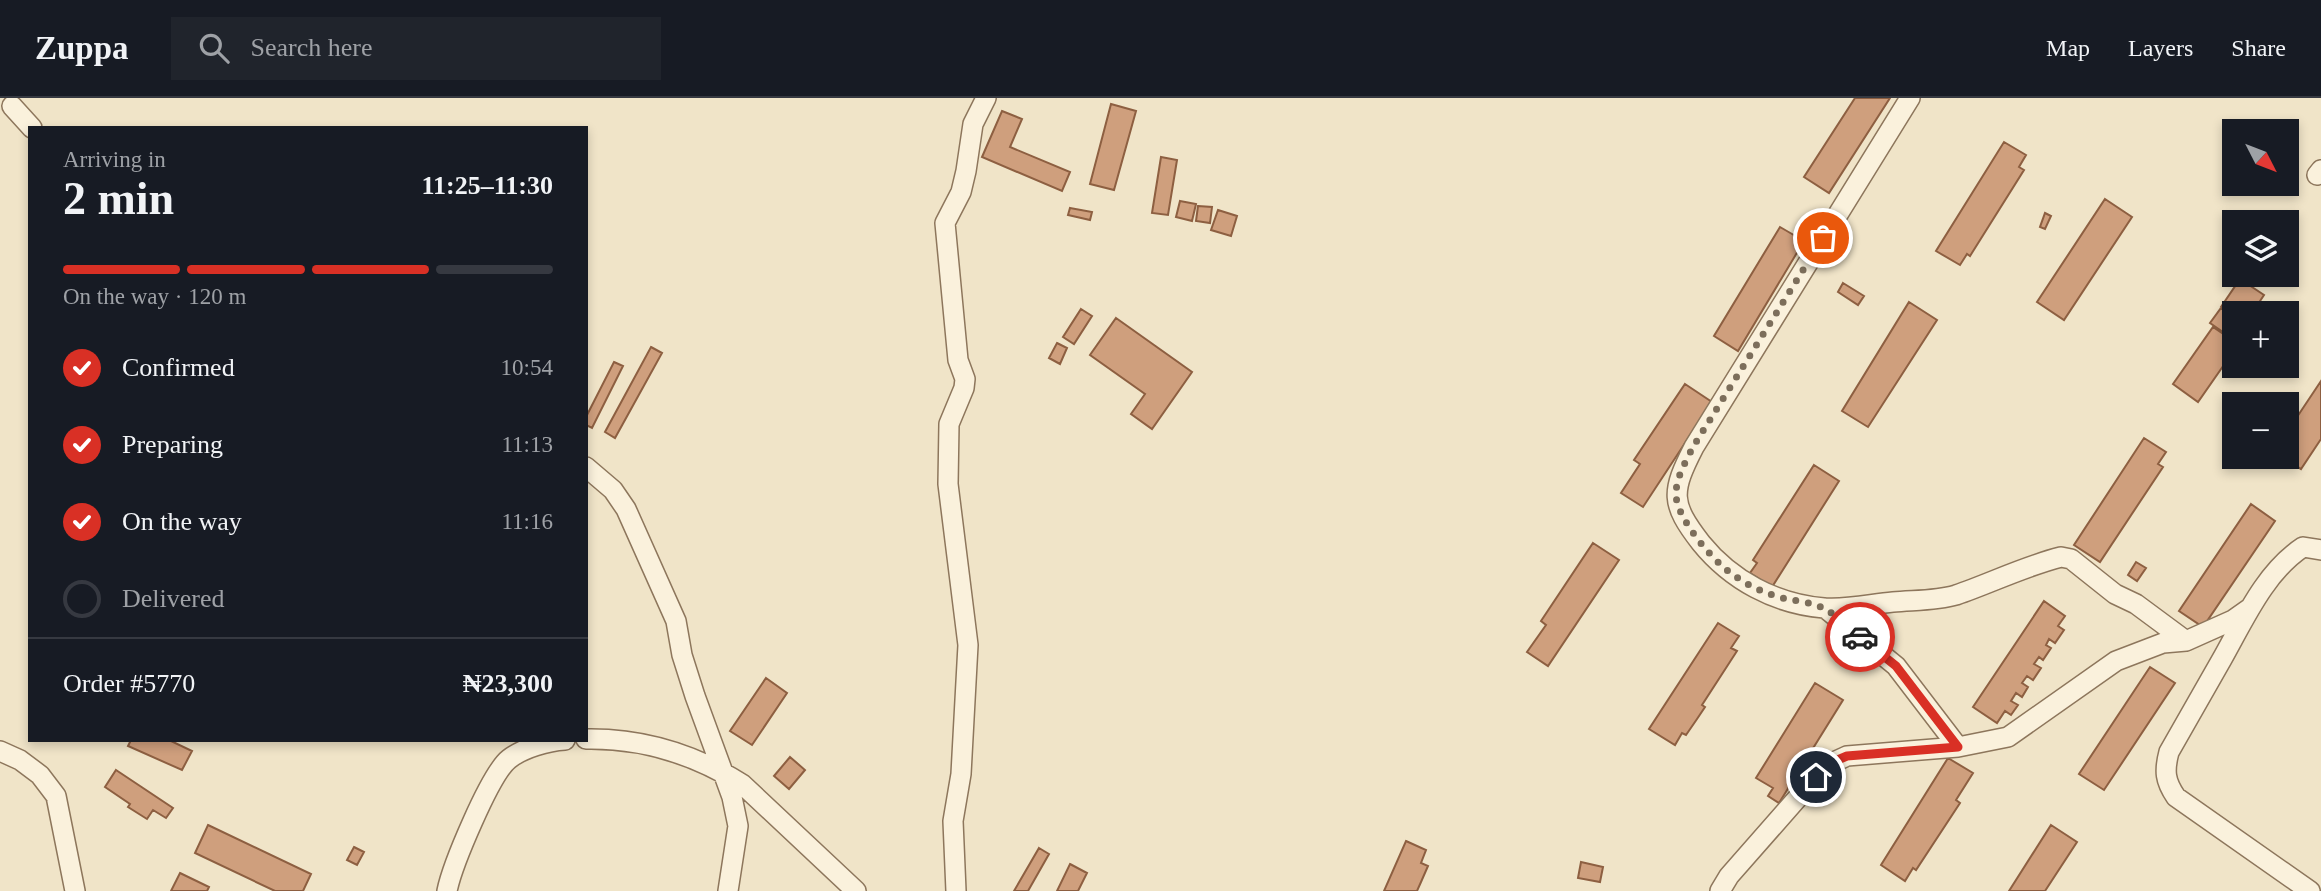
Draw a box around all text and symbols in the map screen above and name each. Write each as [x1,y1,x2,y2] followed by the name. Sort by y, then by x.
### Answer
[171,17,661,80] search box
[195,29,233,67] icon: search
[35,30,129,66] text: Zuppa
[251,33,373,62] text: Search here
[2046,35,2090,61] text: Map
[2128,35,2193,61] text: Layers
[2231,35,2286,61] text: Share
[2222,119,2300,196] north arrow
[2222,119,2299,469] map controls
[63,147,166,172] text: Arriving in
[422,171,553,200] text: 11:25–11:30
[63,173,174,224] text: 2 min
[1793,208,1853,268] pin
[2222,210,2299,287] button: layers
[1804,219,1842,257] icon: bag
[63,284,246,309] text: On the way · 120 m
[2222,301,2299,378] button: +
[63,349,101,387] icon: check
[122,353,235,382] text: Confirmed
[501,355,553,380] text: 10:54
[2222,392,2299,469] button: −
[63,426,101,464] icon: check
[122,430,223,459] text: Preparing
[501,432,553,457] text: 11:13
[63,503,101,541] icon: check
[122,507,242,536] text: On the way
[501,509,553,534] text: 11:16
[122,584,225,613] text: Delivered
[1825,602,1895,672] courier
[1841,618,1879,656] icon: car
[63,669,195,698] text: Order #5770
[463,669,553,698] text: ₦23,300
[1786,747,1846,807] pin
[1797,758,1835,796] icon: home

